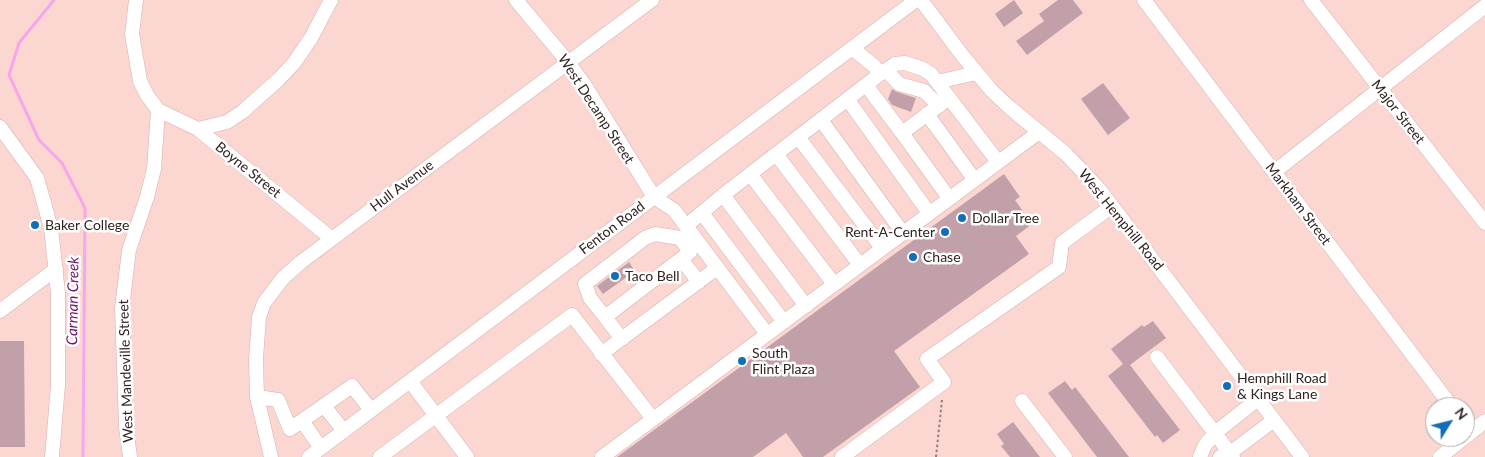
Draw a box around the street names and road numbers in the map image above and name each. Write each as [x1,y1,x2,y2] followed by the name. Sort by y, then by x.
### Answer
[554,51,638,167] street label: West Decamp Street
[1368,77,1428,147] street label: Major Street
[212,138,284,202] street label: Boyne Street
[367,157,437,215] street label: Hull Avenue
[1262,160,1334,248] street label: Markham Street
[1075,166,1167,274] street label: West Hemphill Road
[576,198,648,258] street label: Fenton Road
[115,299,137,443] street label: West Mandeville Street

